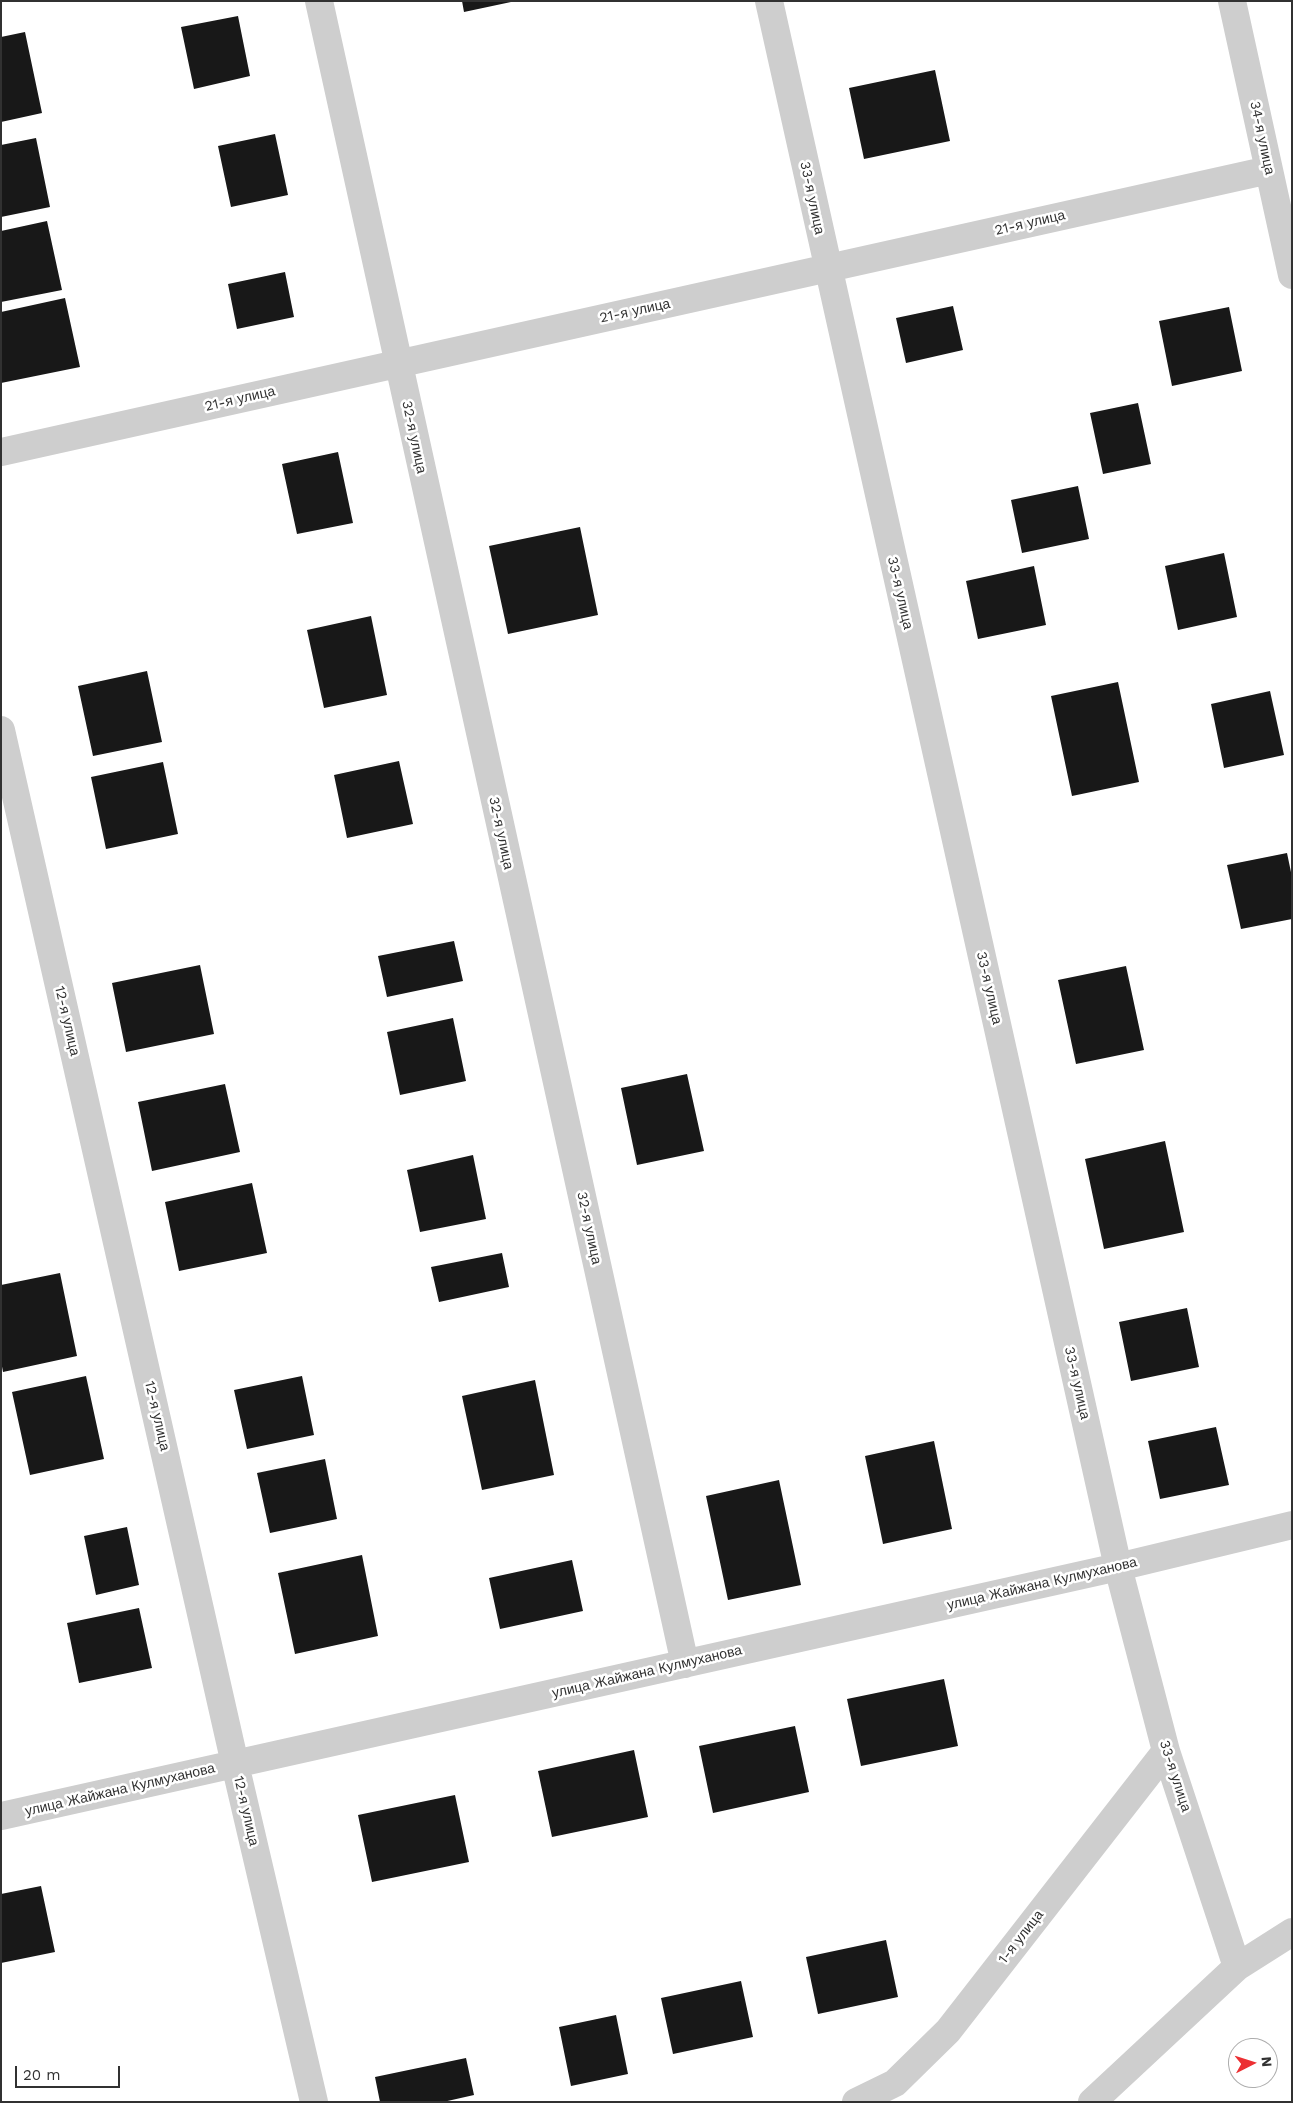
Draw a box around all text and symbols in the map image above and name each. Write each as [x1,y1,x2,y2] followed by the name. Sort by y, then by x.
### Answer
[1246,100,1278,176] street label: 34-я улица
[796,160,828,236] street label: 33-я улица
[993,207,1067,239] street label: 21-я улица
[598,295,672,327] street label: 21-я улица
[203,383,277,415] street label: 21-я улица
[398,399,430,475] street label: 32-я улица
[883,555,917,631] street label: 33-я улица
[485,795,517,871] street label: 32-я улица
[972,950,1006,1026] street label: 33-я улица
[51,984,83,1058] street label: 12-я улица
[573,1190,605,1266] street label: 32-я улица
[1060,1345,1094,1421] street label: 33-я улица
[141,1379,173,1453] street label: 12-я улица
[945,1554,1139,1614] street label: улица Жайжана Кулмуханова
[550,1642,744,1702] street label: улица Жайжана Кулмуханова
[1156,1738,1194,1814] street label: 33-я улица
[23,1760,217,1820] street label: улица Жайжана Кулмуханова
[230,1774,262,1848] street label: 12-я улица
[995,1907,1047,1967] street label: 1-я улица
[1228,2038,1278,2088] north arrow
[18,2056,122,2088] scale bar
[1259,2056,1275,2068] text: N
[23,2066,61,2084] text: 20 m

